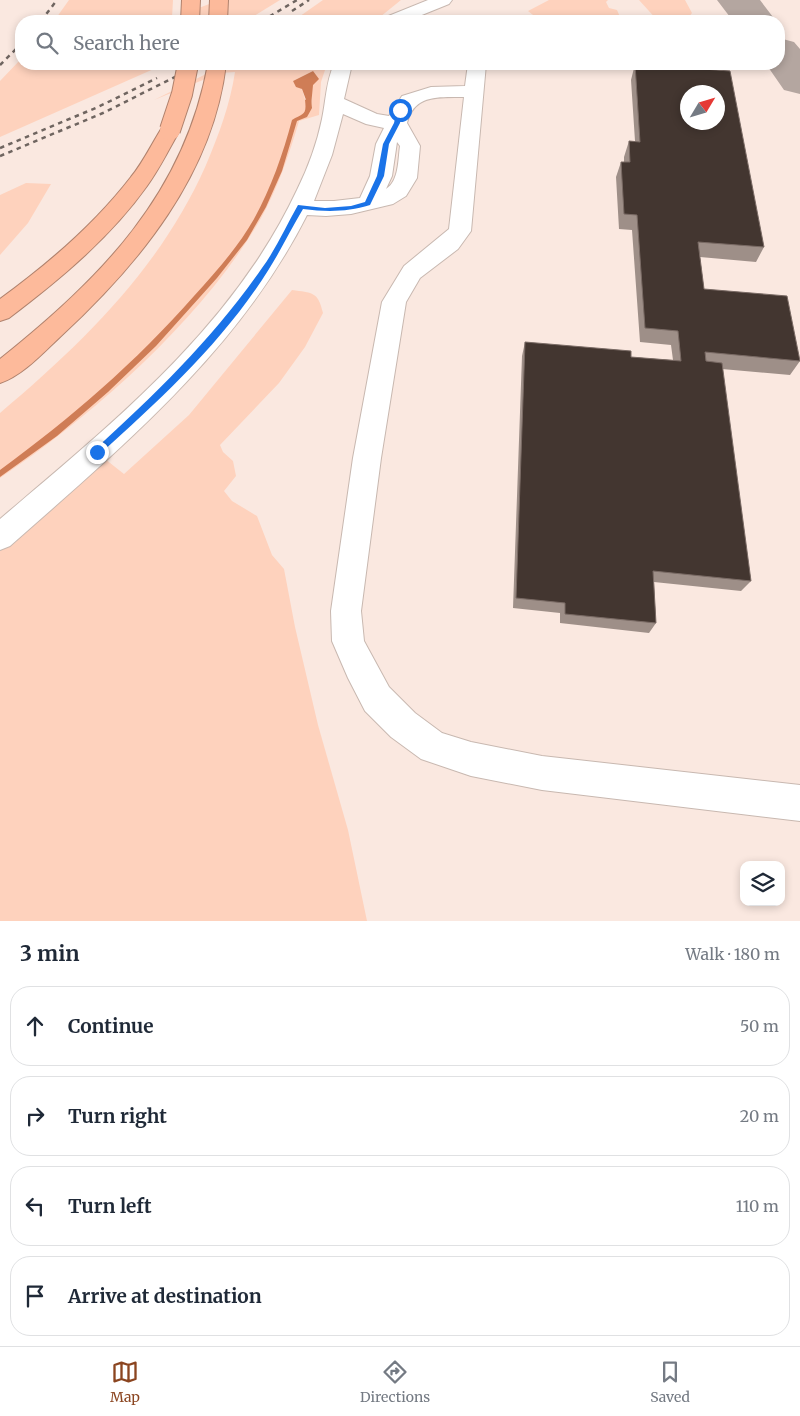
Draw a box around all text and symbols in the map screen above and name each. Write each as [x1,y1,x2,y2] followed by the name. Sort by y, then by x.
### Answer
[15,15,785,70] search box
[33,29,61,57] icon: search
[73,31,180,55] text: Search here
[680,85,725,130] north arrow
[389,99,412,122] route start
[86,441,109,464] route end
[740,861,785,906] map controls
[740,861,785,906] button: layers
[20,940,79,967] text: 3 min
[685,944,780,964] text: Walk · 180 m
[21,1012,49,1040] icon: ahead
[68,1014,154,1038] text: Continue
[740,1016,779,1036] text: 50 m
[21,1102,49,1130] icon: right
[68,1104,167,1128] text: Turn right
[740,1106,779,1126] text: 20 m
[21,1192,49,1220] icon: left
[68,1194,152,1218] text: Turn left
[736,1196,779,1216] text: 110 m
[21,1282,49,1310] icon: arrive
[68,1284,262,1308] text: Arrive at destination
[110,1358,140,1406] tab: Map
[360,1358,430,1406] tab: Directions
[650,1358,690,1406] tab: Saved

